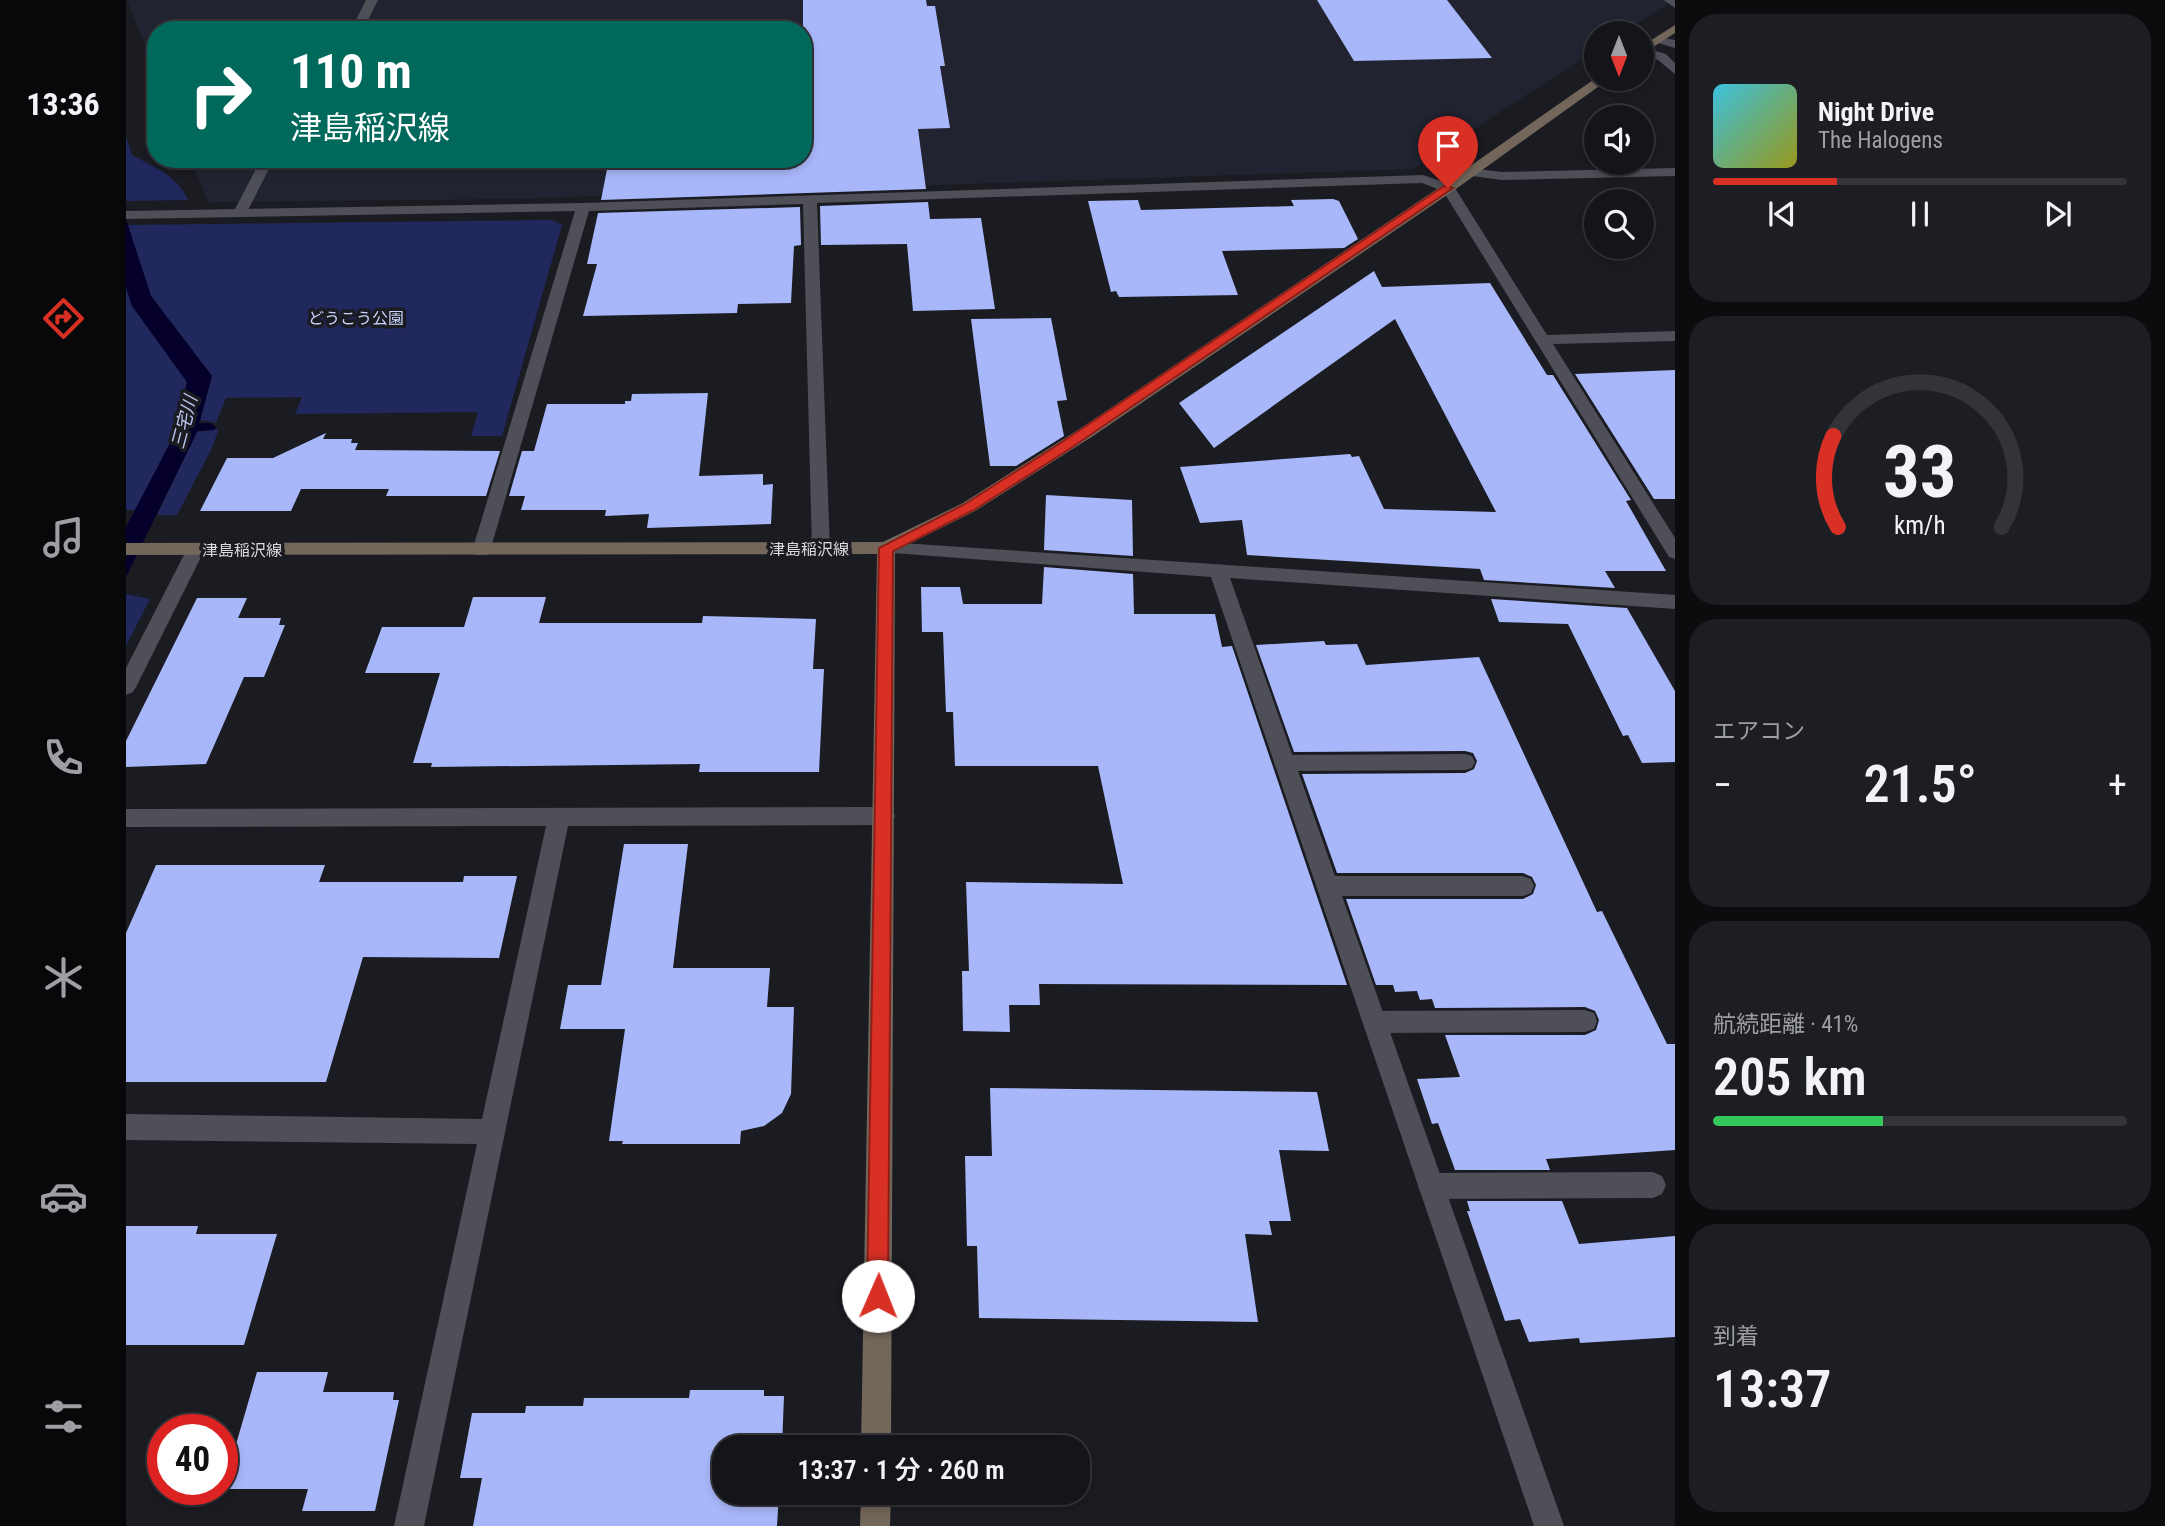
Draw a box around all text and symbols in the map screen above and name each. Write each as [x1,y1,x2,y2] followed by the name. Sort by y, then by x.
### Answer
[1584,21,1654,91] north arrow
[1584,21,1654,259] map controls
[290,43,412,100] text: 110 m
[175,49,266,140] icon: right
[26,85,100,123] text: 13:36
[1818,97,1934,127] text: Night Drive
[1584,105,1654,175] button: sound
[290,109,450,147] text: 津島稲沢線
[1418,116,1478,188] pin
[1429,127,1467,165] icon: arrive
[1818,127,1943,154] text: The Halogens
[1584,189,1654,259] button: search
[1763,195,1801,233] icon: previous
[1901,195,1939,233] icon: pause
[2039,195,2077,233] icon: next
[39,294,88,343] icon: directions
[308,309,404,328] park label: どうこう公園
[167,391,202,451] water label: 三宅川
[1883,429,1957,515] text: 33
[1894,510,1946,539] text: km/h
[39,513,88,562] icon: music
[769,540,849,559] street label: 津島稲沢線
[202,541,282,560] street label: 津島稲沢線
[1713,718,1805,745] text: エアコン
[39,733,88,782] icon: phone
[1863,754,1977,815] text: 21.5°
[1713,763,1732,807] text: −
[2108,763,2127,807] text: +
[39,953,88,1002] icon: climate
[1713,1011,1858,1038] text: 航続距離 · 41%
[1713,1047,1867,1108] text: 205 km
[39,1172,88,1221] icon: car
[841,1259,915,1333] position arrow
[1713,1323,1759,1350] text: 到着
[1713,1359,1831,1420] text: 13:37
[39,1392,88,1441] icon: filters
[147,1414,238,1505] speed limit sign: 40
[797,1455,1005,1485] text: 13:37 · 1 分 · 260 m

